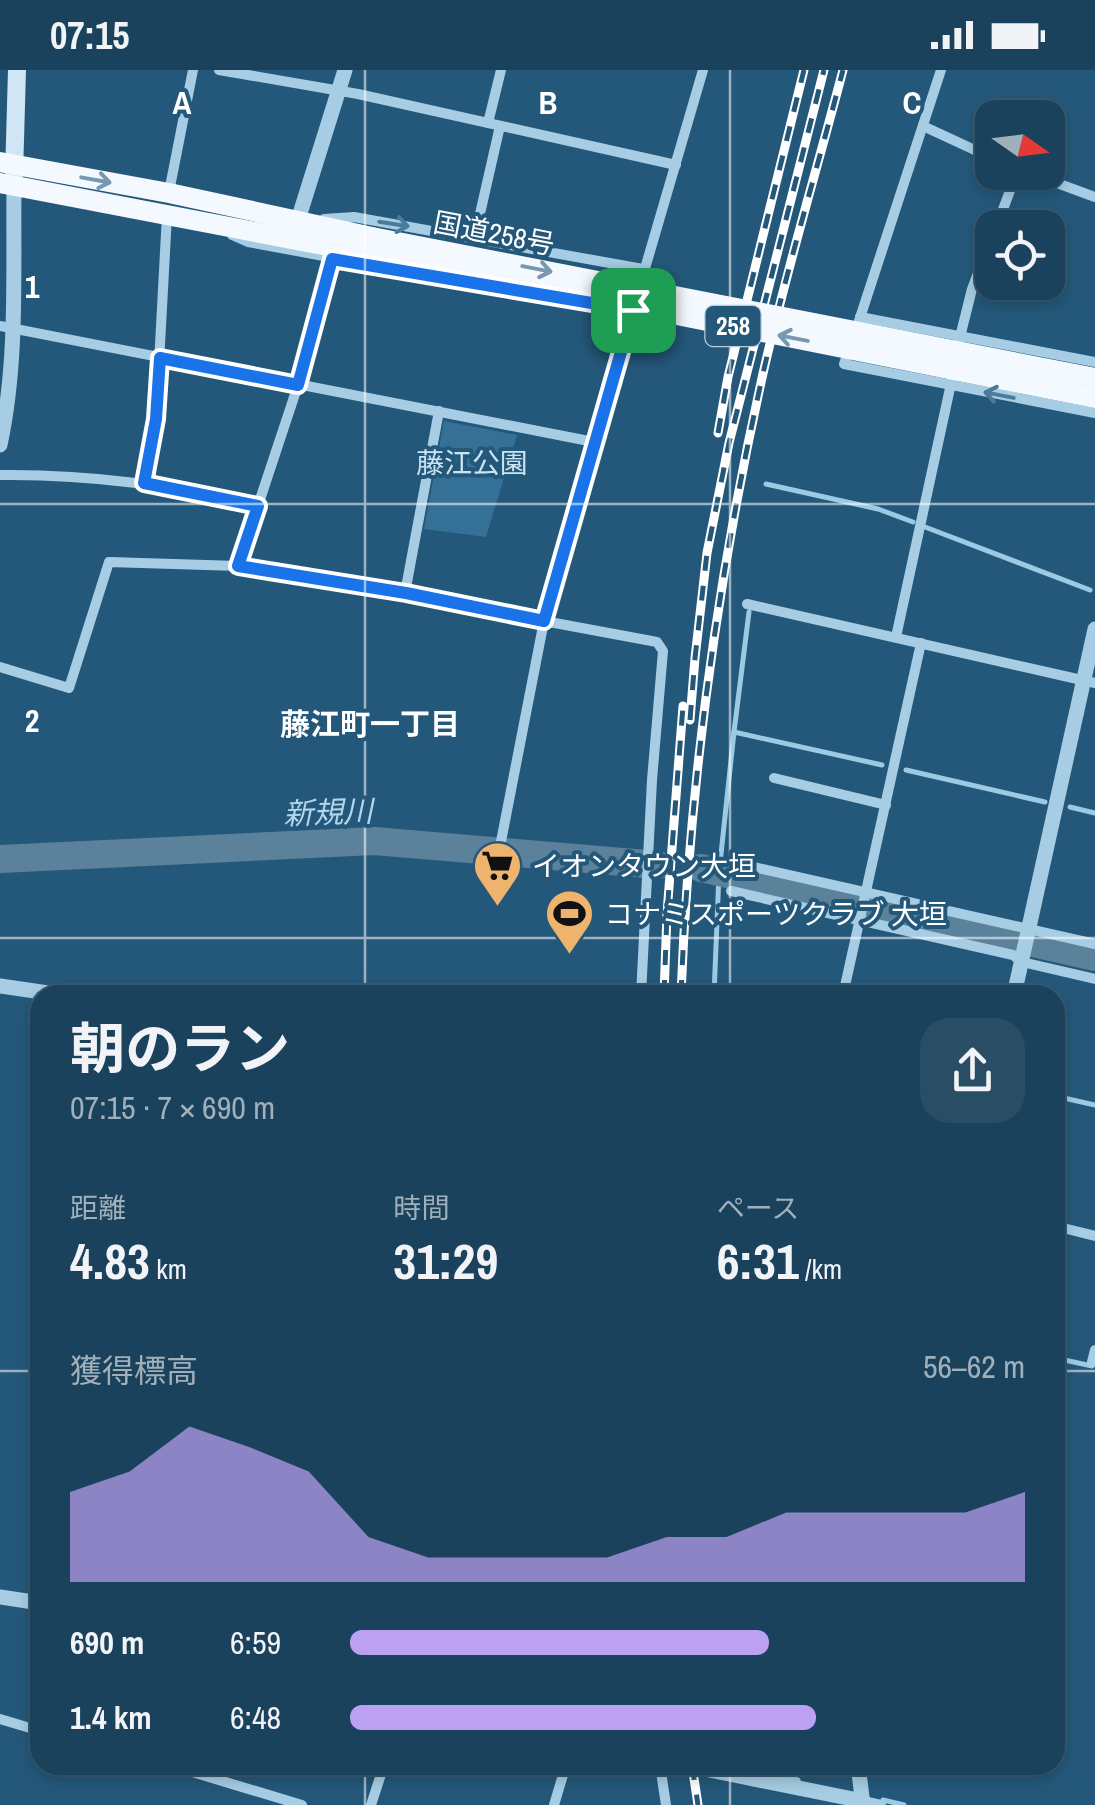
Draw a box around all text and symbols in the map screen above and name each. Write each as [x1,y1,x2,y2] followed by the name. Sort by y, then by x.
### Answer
[50,10,130,61] text: 07:15
[173,81,192,124] text: A
[539,81,557,124] text: B
[903,81,921,124] text: C
[975,100,1065,190] north arrow
[975,100,1065,300] map controls
[79,171,112,190] one-way arrow
[430,203,558,263] street label: 国道258号
[975,210,1065,300] button: locate
[378,215,410,234] one-way arrow
[520,260,552,279] one-way arrow
[25,265,40,308] text: 1
[591,268,676,353] pin
[606,283,661,338] icon: arrive
[706,306,760,346] road number: 258
[778,328,810,347] one-way arrow
[984,384,1016,403] one-way arrow
[416,444,528,482] park label: 藤江公園
[25,699,39,742] text: 2
[280,704,460,744] district label: 藤江町一丁目
[282,790,377,834] water label: 新規川
[471,840,523,908] supermarket icon: イオンタウン大垣
[532,847,756,885] place label: イオンタウン大垣
[544,888,596,956] sports icon: コナミスポーツクラブ 大垣
[605,895,947,933] place label: コナミスポーツクラブ 大垣
[70,1011,290,1085] text: 朝のラン
[920,1018,1025,1123] button: share
[70,1086,275,1129] text: 07:15 · 7 × 690 m
[70,1189,126,1227] text: 距離
[393,1189,449,1227] text: 時間
[717,1189,799,1227] text: ペース
[70,1227,150,1295] text: 4.83
[393,1227,498,1295] text: 31:29
[717,1227,799,1295] text: 6:31
[150,1250,187,1288] text: km
[799,1250,842,1288] text: /km
[923,1345,1025,1388] text: 56–62 m
[70,1349,198,1392] text: 獲得標高
[70,1621,144,1664] text: 690 m
[230,1621,281,1664] text: 6:59
[70,1696,152,1739] text: 1.4 km
[230,1696,281,1739] text: 6:48

